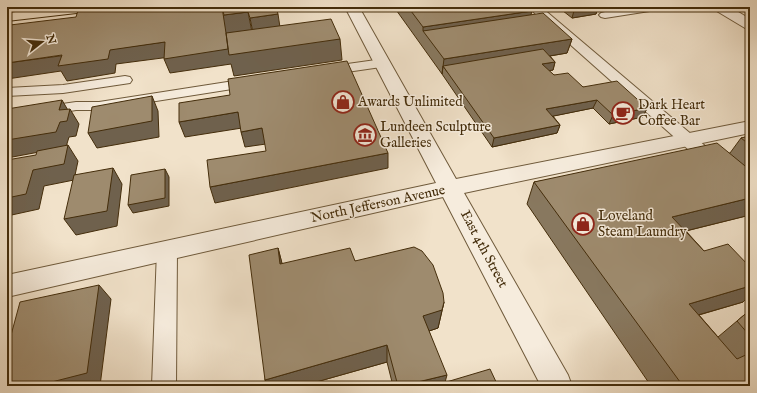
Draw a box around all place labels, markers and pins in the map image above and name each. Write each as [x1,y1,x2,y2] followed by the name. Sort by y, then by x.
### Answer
[330,89,356,115] shop icon: Awards Unlimited
[357,93,463,111] place label: Awards Unlimited
[638,96,705,130] place label: Dark Heart Coffee Bar
[610,100,636,126] cafe icon: Dark Heart Coffee Bar
[380,118,492,152] place label: Lundeen Sculpture Galleries
[352,122,378,148] museum icon: Lundeen Sculpture Galleries
[598,207,687,241] place label: Loveland Steam Laundry
[570,211,596,237] shop icon: Loveland Steam Laundry

